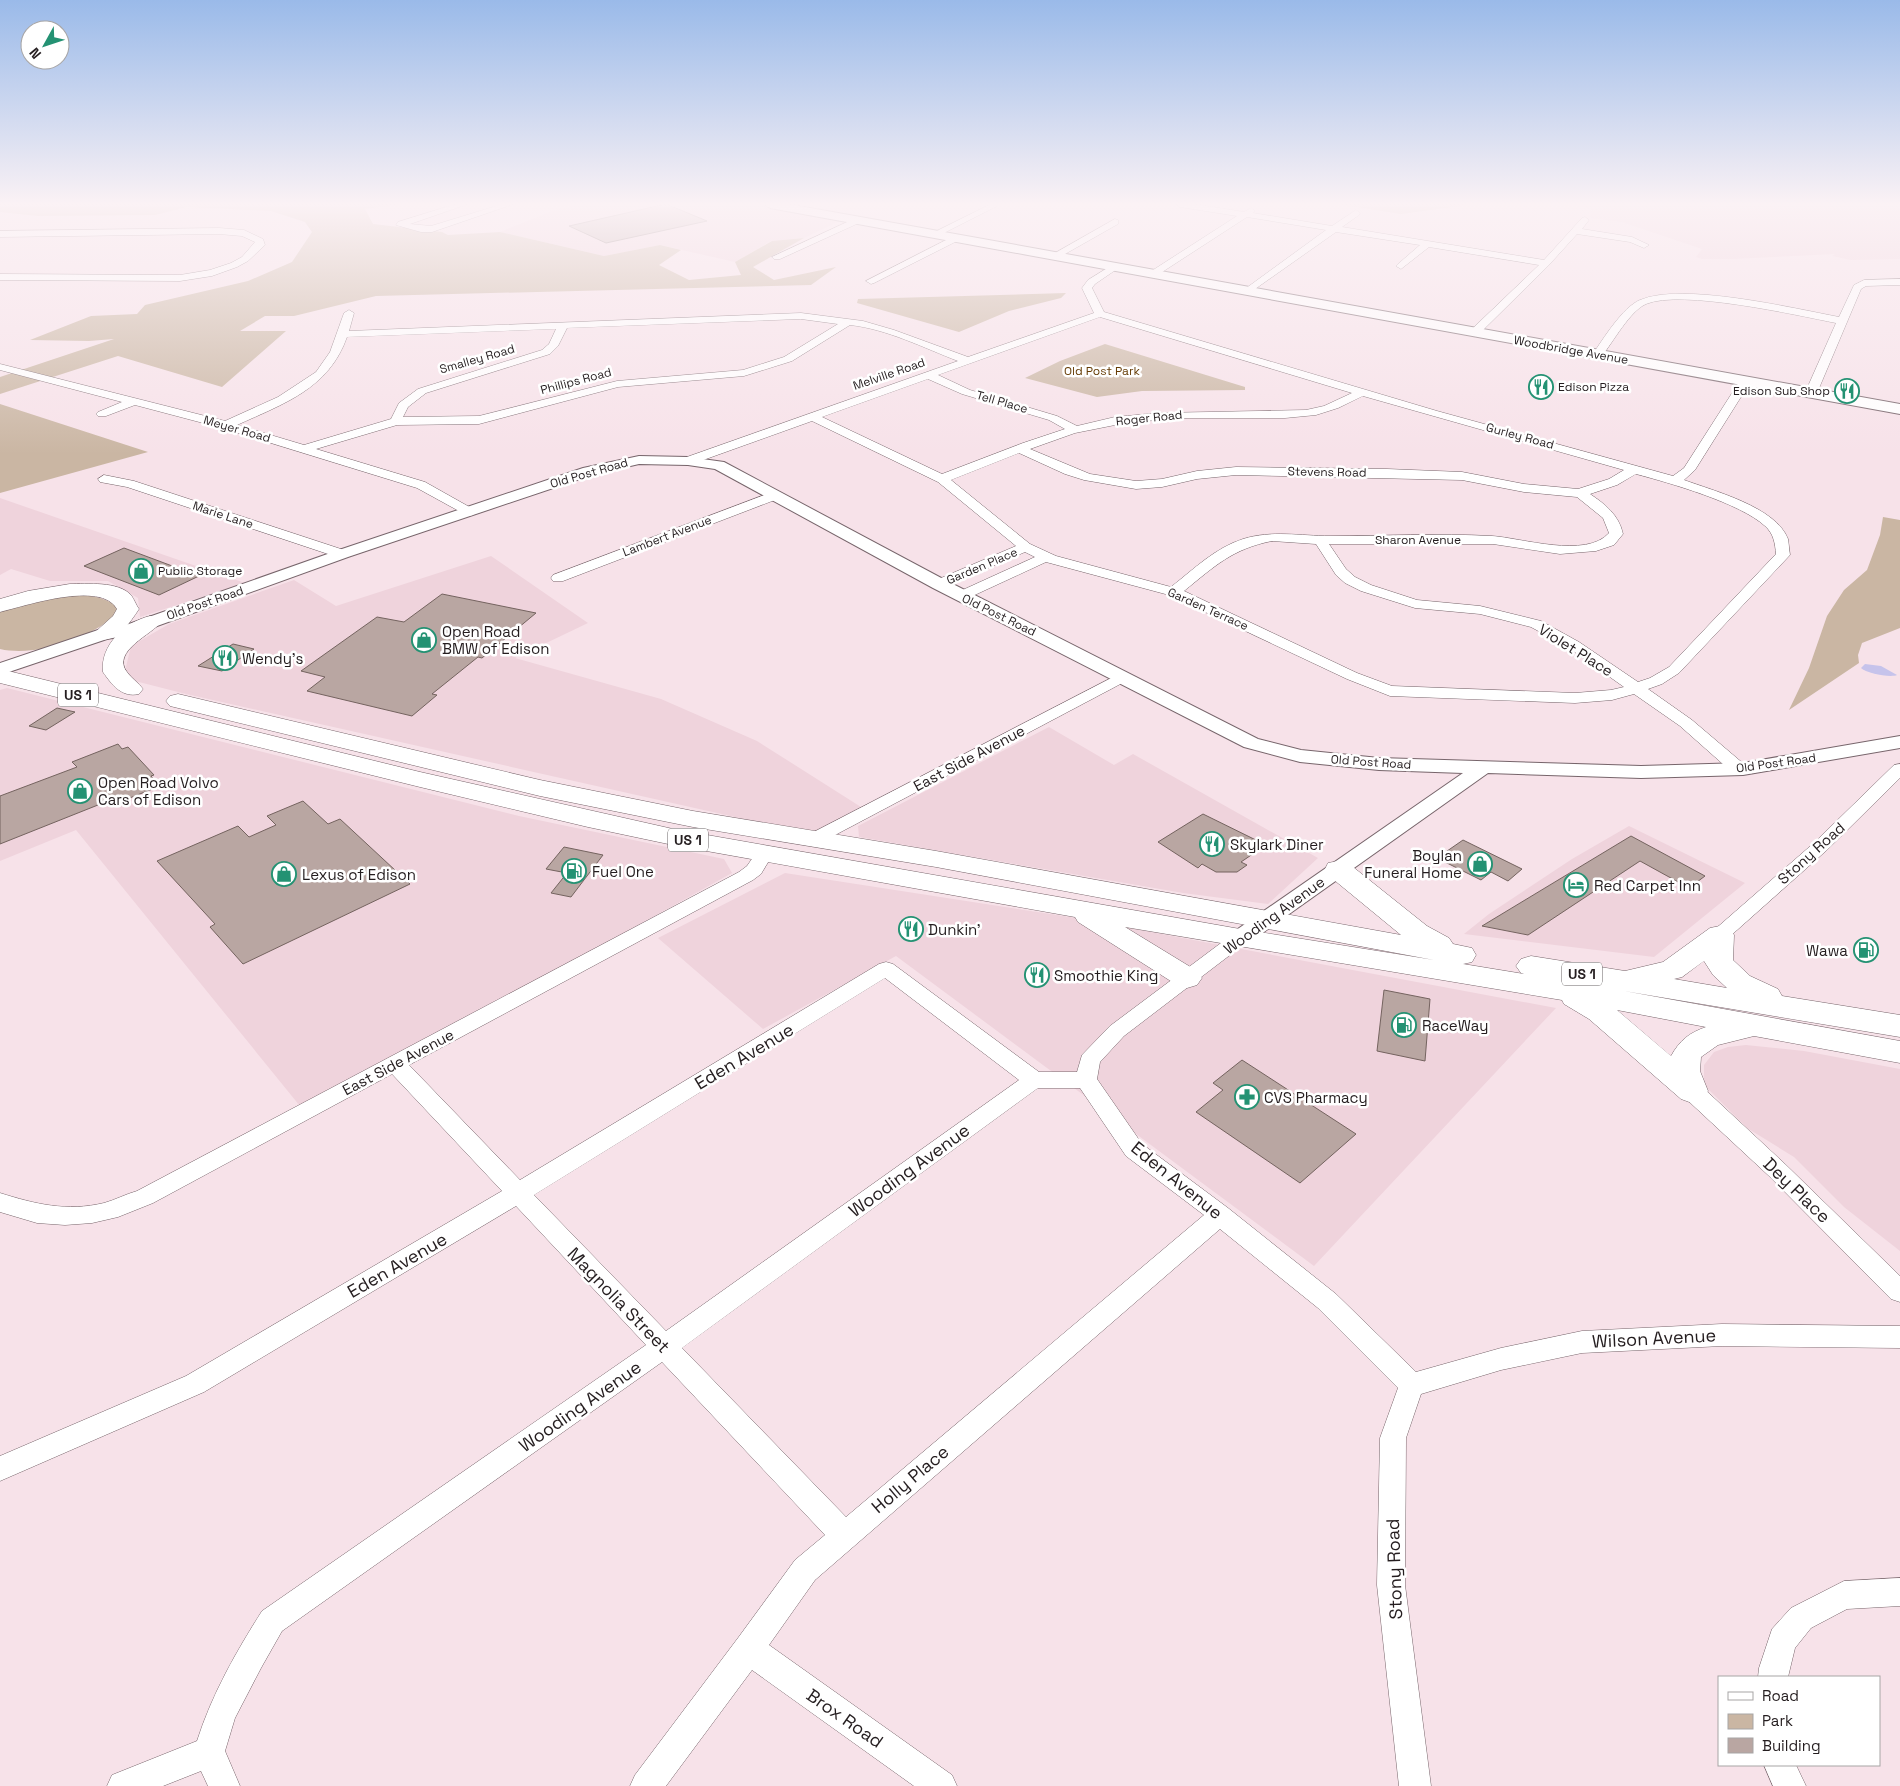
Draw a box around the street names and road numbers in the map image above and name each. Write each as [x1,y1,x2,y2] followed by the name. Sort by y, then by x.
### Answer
[1513,332,1629,368] street label: Woodbridge Avenue
[438,341,516,377] street label: Smalley Road
[851,354,927,394] street label: Melville Road
[539,364,613,398] street label: Phillips Road
[974,387,1030,417] street label: Tell Place
[1115,407,1183,429] street label: Roger Road
[202,412,272,446] street label: Meyer Road
[1484,419,1556,453] street label: Gurley Road
[548,454,630,492] street label: Old Post Road
[1287,463,1367,481] street label: Stevens Road
[191,498,255,532] street label: Marie Lane
[620,512,714,560] street label: Lambert Avenue
[1375,532,1461,548] street label: Sharon Avenue
[944,544,1020,588] street label: Garden Place
[164,582,246,624] street label: Old Post Road
[1165,584,1251,634] street label: Garden Terrace
[959,590,1039,640] street label: Old Post Road
[1535,620,1617,680] street label: Violet Place
[58,684,98,706] road number: US 1
[910,721,1028,795] street label: East Side Avenue
[1735,749,1817,777] street label: Old Post Road
[1330,751,1412,773] street label: Old Post Road
[1773,818,1849,888] street label: Stony Road
[668,828,708,852] road number: US 1
[1220,872,1328,958] street label: Wooding Avenue
[1562,962,1602,986] road number: US 1
[690,1017,798,1095] street label: Eden Avenue
[339,1025,457,1099] street label: East Side Avenue
[844,1118,974,1222] street label: Wooding Avenue
[1126,1136,1228,1224] street label: Eden Avenue
[1758,1152,1836,1228] street label: Dey Place
[343,1227,451,1303] street label: Eden Avenue
[563,1242,675,1358] street label: Magnolia Street
[1591,1323,1717,1353] street label: Wilson Avenue
[514,1355,646,1457] street label: Wooding Avenue
[867,1440,953,1518] street label: Holly Place
[1381,1518,1407,1620] street label: Stony Road
[802,1683,888,1753] street label: Brox Road

